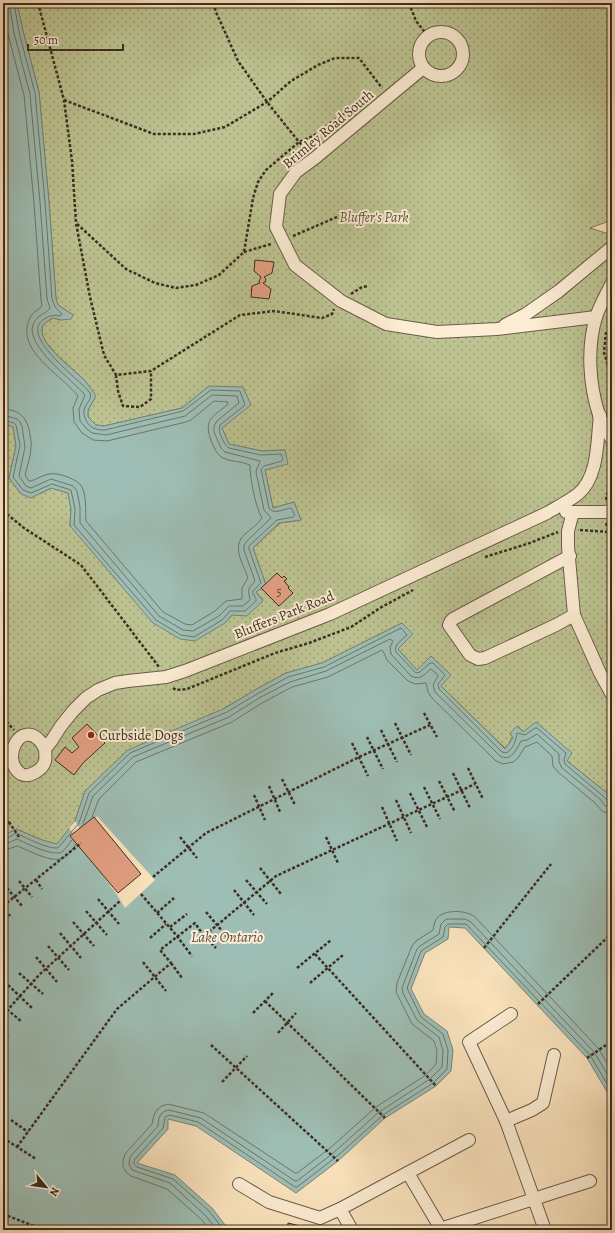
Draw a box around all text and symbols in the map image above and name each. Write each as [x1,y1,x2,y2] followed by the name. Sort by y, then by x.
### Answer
[28,26,123,52] scale bar
[34,32,58,48] text: 50 m
[278,85,378,173] street label: Brimley Road South
[339,208,409,227] park label: Bluffer's Park
[276,584,282,600] house number: 5
[231,586,337,644] street label: Bluffers Park Road
[99,726,183,745] place label: Curbside Dogs
[86,730,96,740] marker: Curbside Dogs
[191,927,263,947] water label: Lake Ontario
[26,1167,66,1207] north arrow
[46,1184,63,1199] text: N

